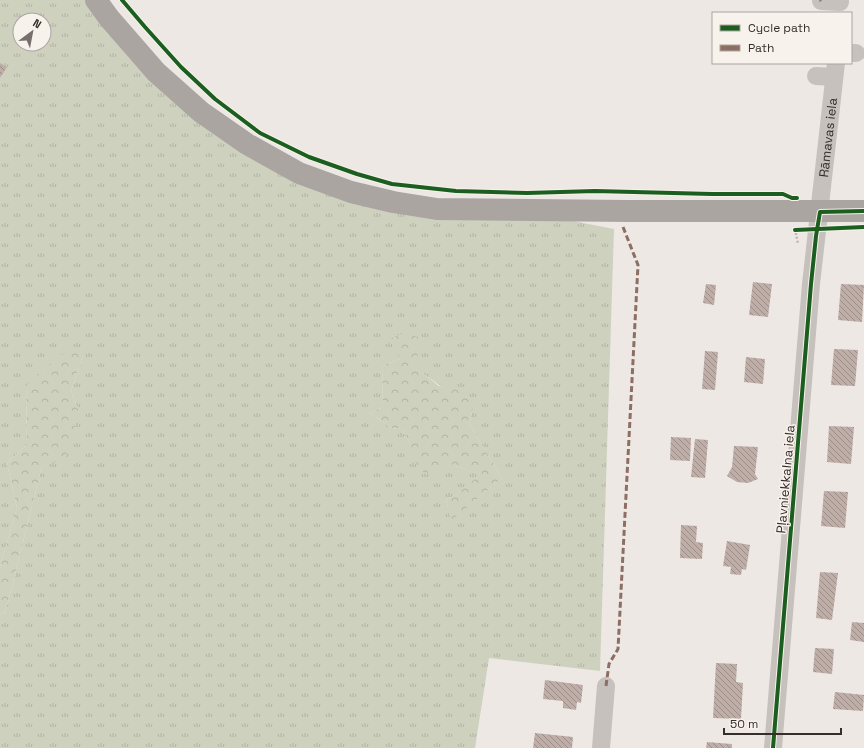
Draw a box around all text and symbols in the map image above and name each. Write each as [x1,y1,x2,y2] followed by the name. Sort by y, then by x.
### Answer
[12,12,52,52] north arrow
[712,12,852,64] legend
[30,16,44,31] text: N
[748,20,810,36] text: Cycle path
[748,40,774,56] text: Path
[815,96,841,178] street label: Rāmavas iela
[772,424,799,534] street label: Pļavniekkalna iela
[724,710,841,736] scale bar
[730,716,758,732] text: 50 m

